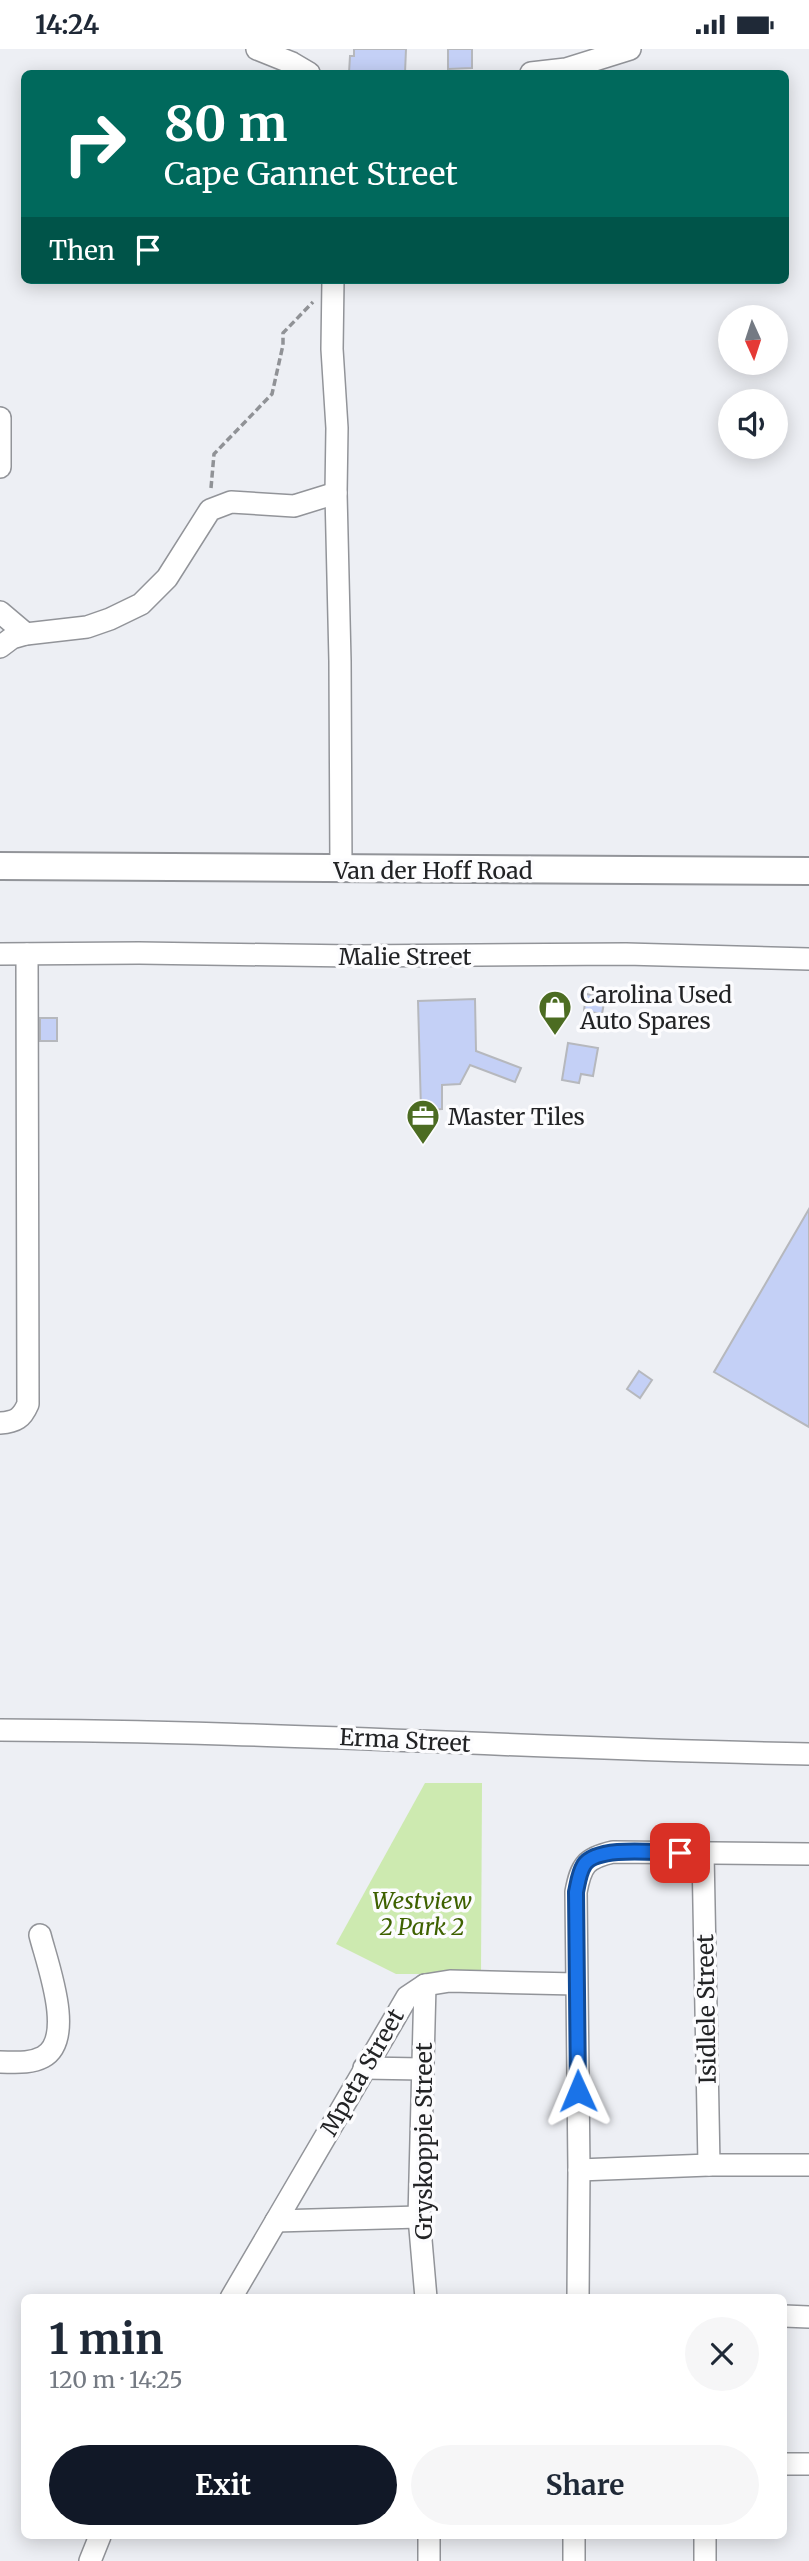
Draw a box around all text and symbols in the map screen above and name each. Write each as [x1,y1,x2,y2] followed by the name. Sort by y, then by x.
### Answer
[35,8,99,41] text: 14:24
[164,93,287,154] text: 80 m
[49,98,140,189] icon: right
[164,154,458,194] text: Cape Gannet Street
[129,231,167,269] icon: arrive
[49,234,115,267] text: Then
[718,305,788,375] north arrow
[718,305,788,459] map controls
[718,389,788,459] button: sound
[332,856,533,885] street label: Van der Hoff Road
[338,942,472,971] street label: Malie Street
[579,980,732,1035] place label: Carolina Used Auto Spares
[536,988,574,1037] shop icon: Carolina Used Auto Spares
[404,1097,442,1146] office icon: Master Tiles
[448,1102,585,1131] place label: Master Tiles
[339,1722,471,1758] street label: Erma Street
[650,1823,710,1883] pin
[661,1834,699,1872] icon: arrive
[372,1886,472,1941] park label: Westview 2 Park 2
[690,1934,722,2084] street label: Isidlele Street
[314,2003,410,2141] street label: Mpeta Street
[409,2042,438,2240] street label: Gryskoppie Street
[541,2054,615,2128] position arrow
[49,2313,163,2365] text: 1 min
[685,2317,759,2391] button: close
[49,2365,183,2394] text: 120 m · 14:25
[49,2445,397,2525] button: Exit
[411,2445,759,2525] button: Share

